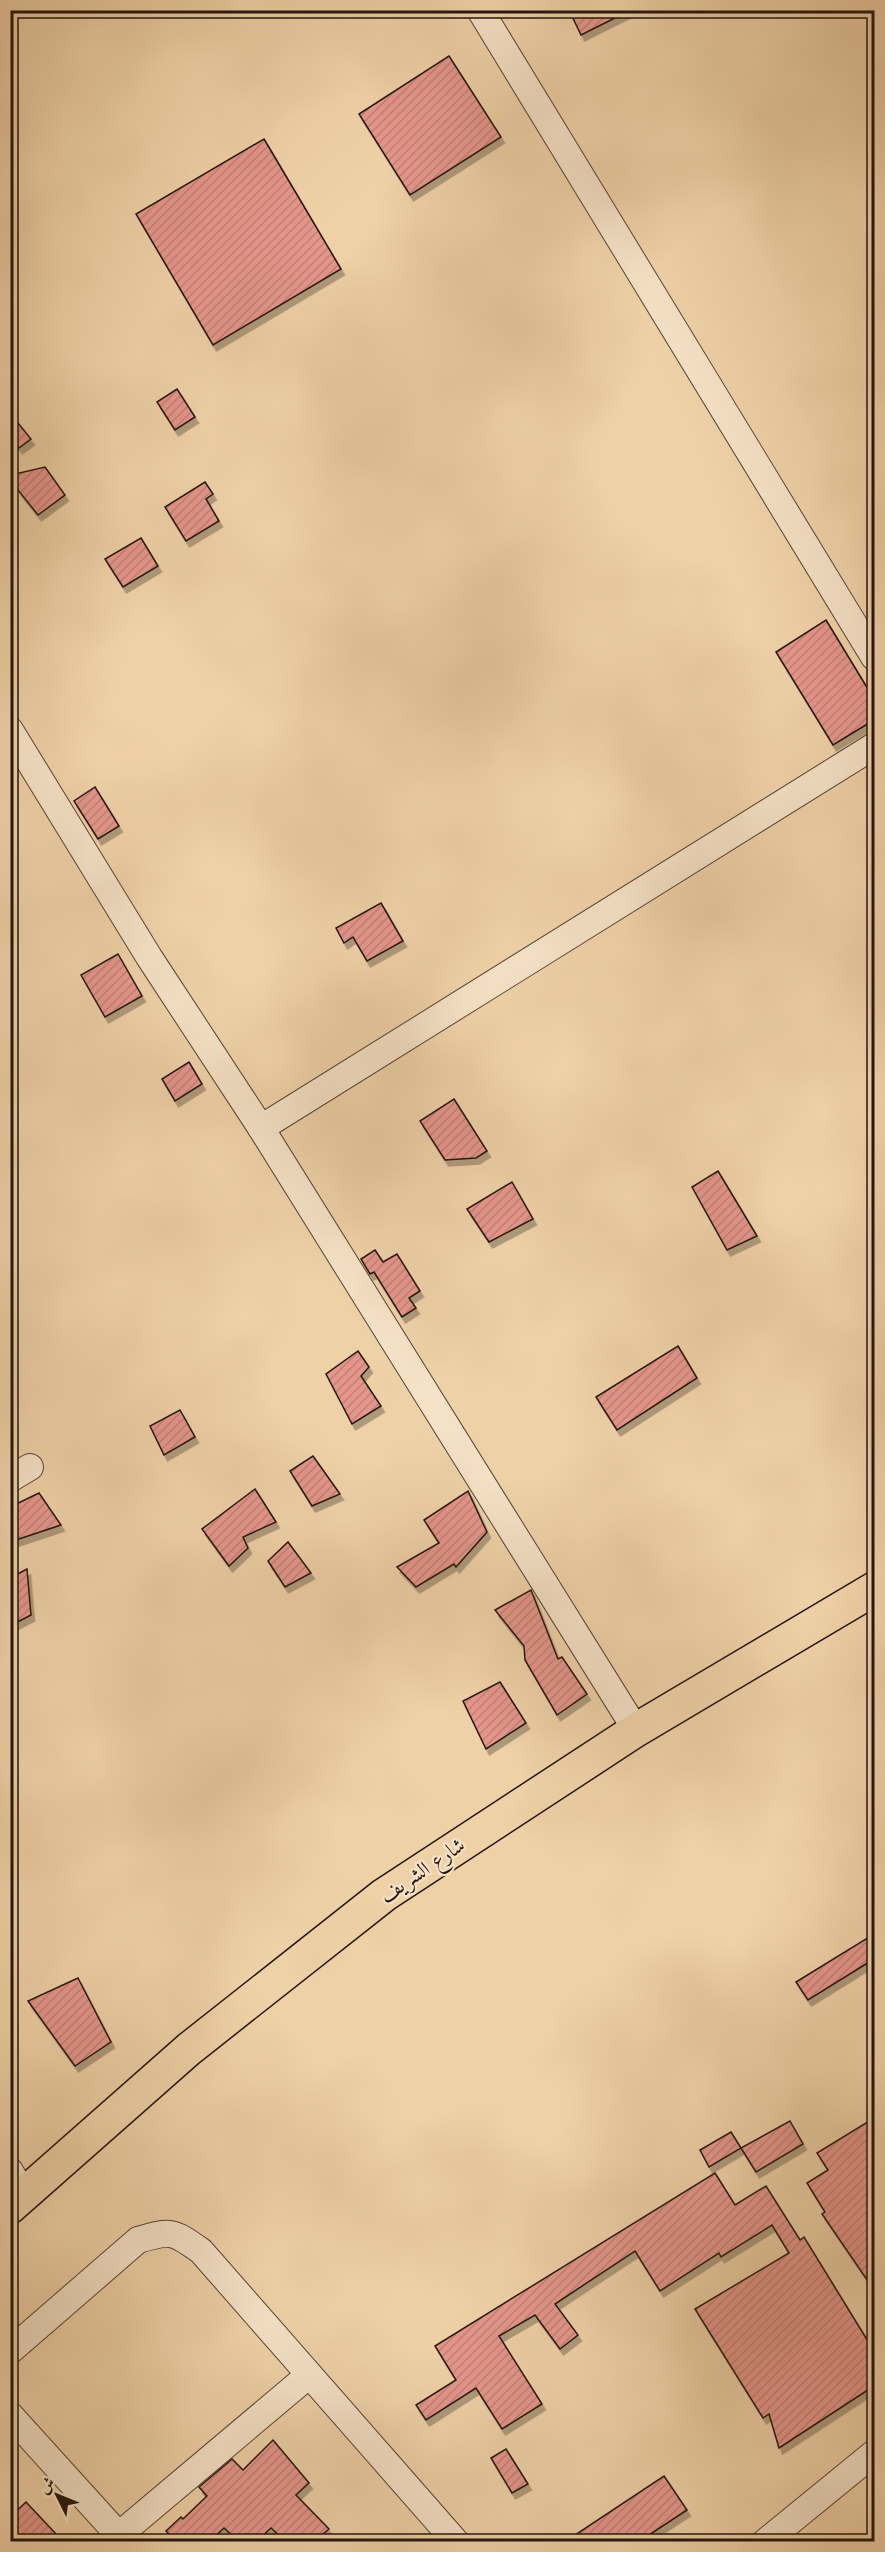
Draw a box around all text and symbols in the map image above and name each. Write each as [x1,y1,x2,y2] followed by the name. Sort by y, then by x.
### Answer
[376,1835,473,1912] street label: شارع الشريف
[27,2465,87,2525] north arrow
[36,2475,59,2497] text: ش

